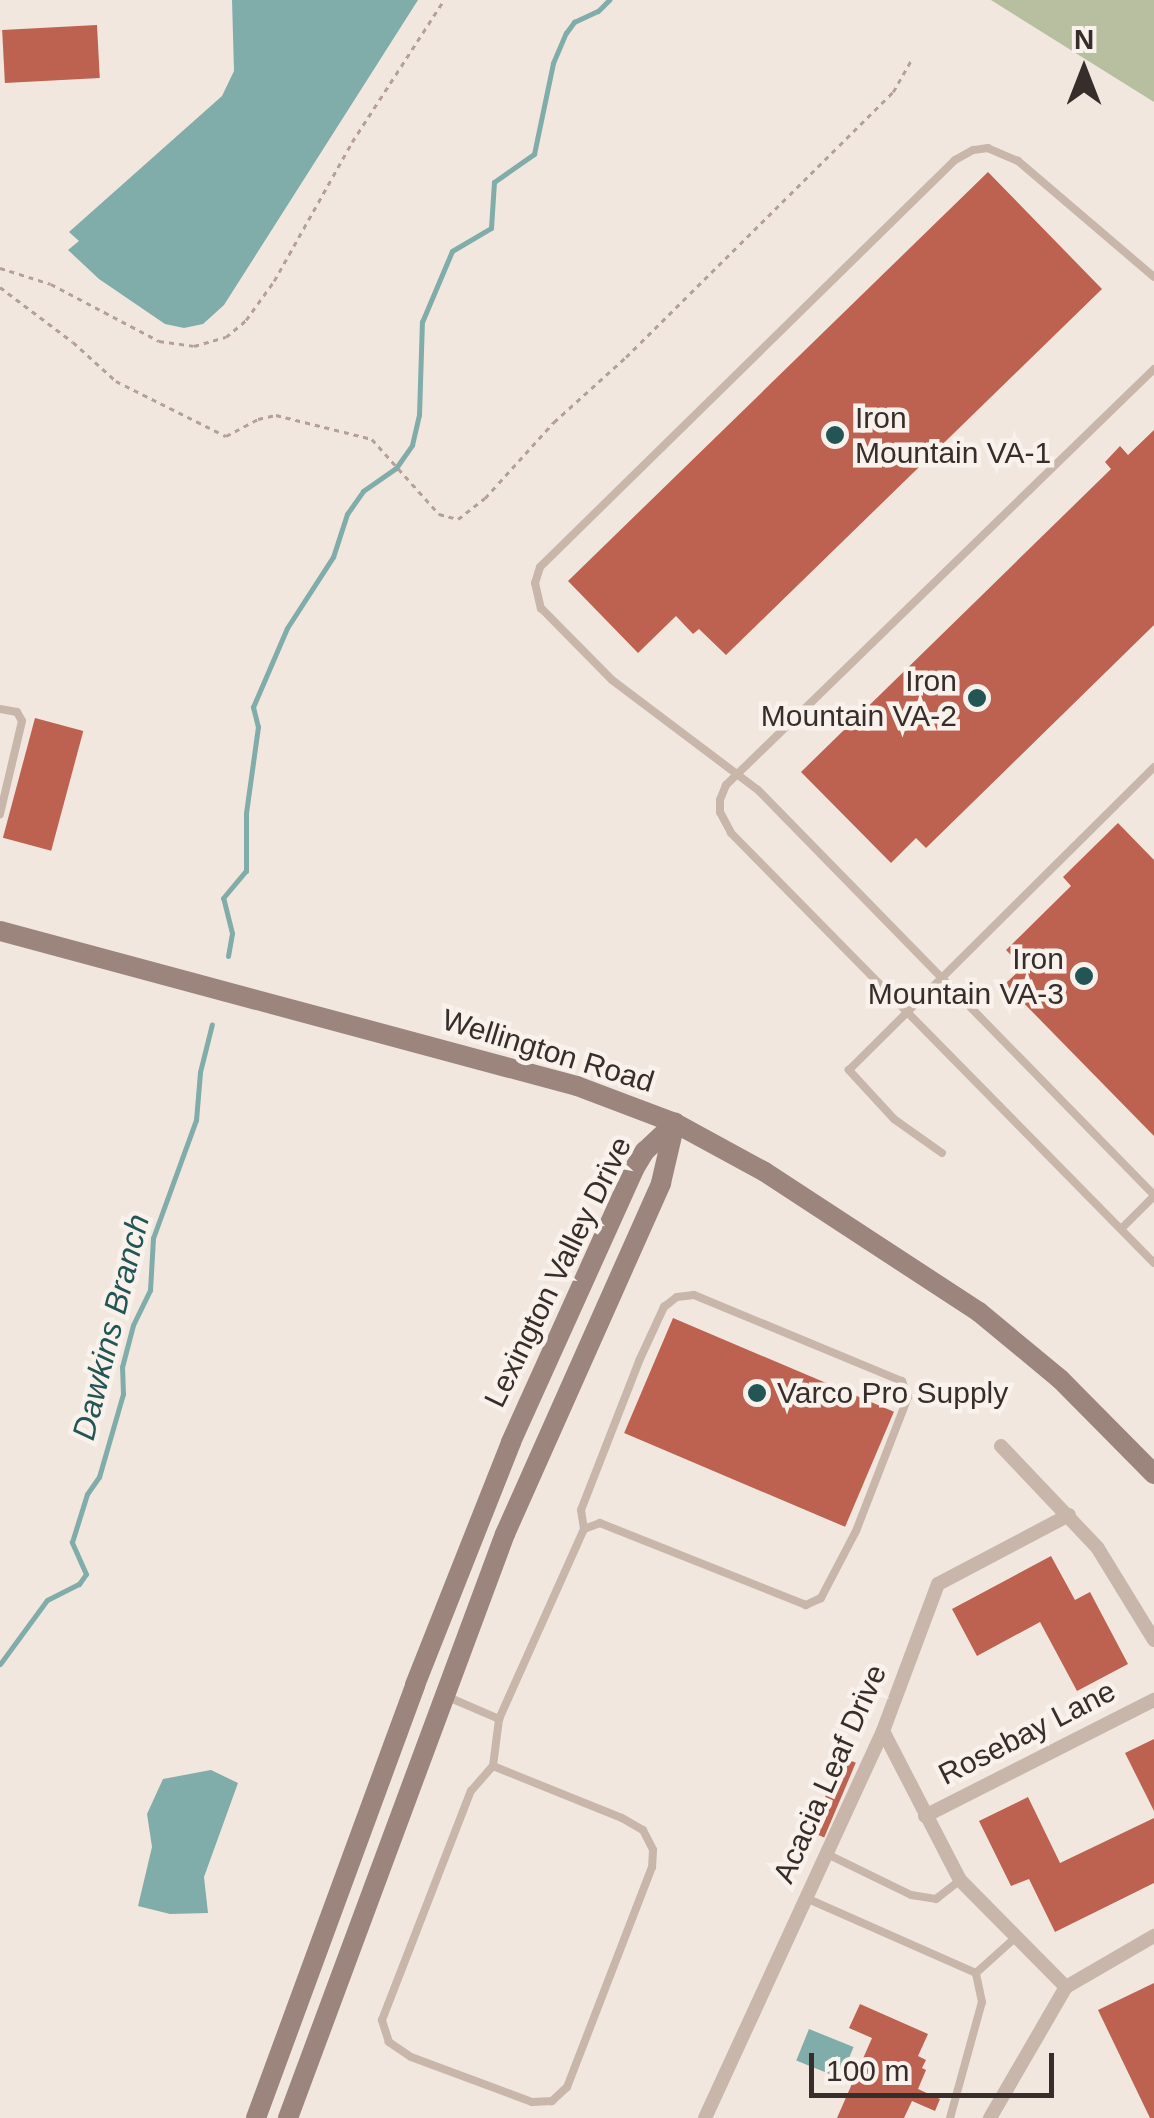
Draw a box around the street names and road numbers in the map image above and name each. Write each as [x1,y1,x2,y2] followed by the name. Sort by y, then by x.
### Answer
[438,1002,658,1100] street label: Wellington Road
[477,1131,639,1413] street label: Lexington Valley Drive
[766,1659,894,1889] street label: Acacia Leaf Drive
[933,1673,1121,1793] street label: Rosebay Lane

